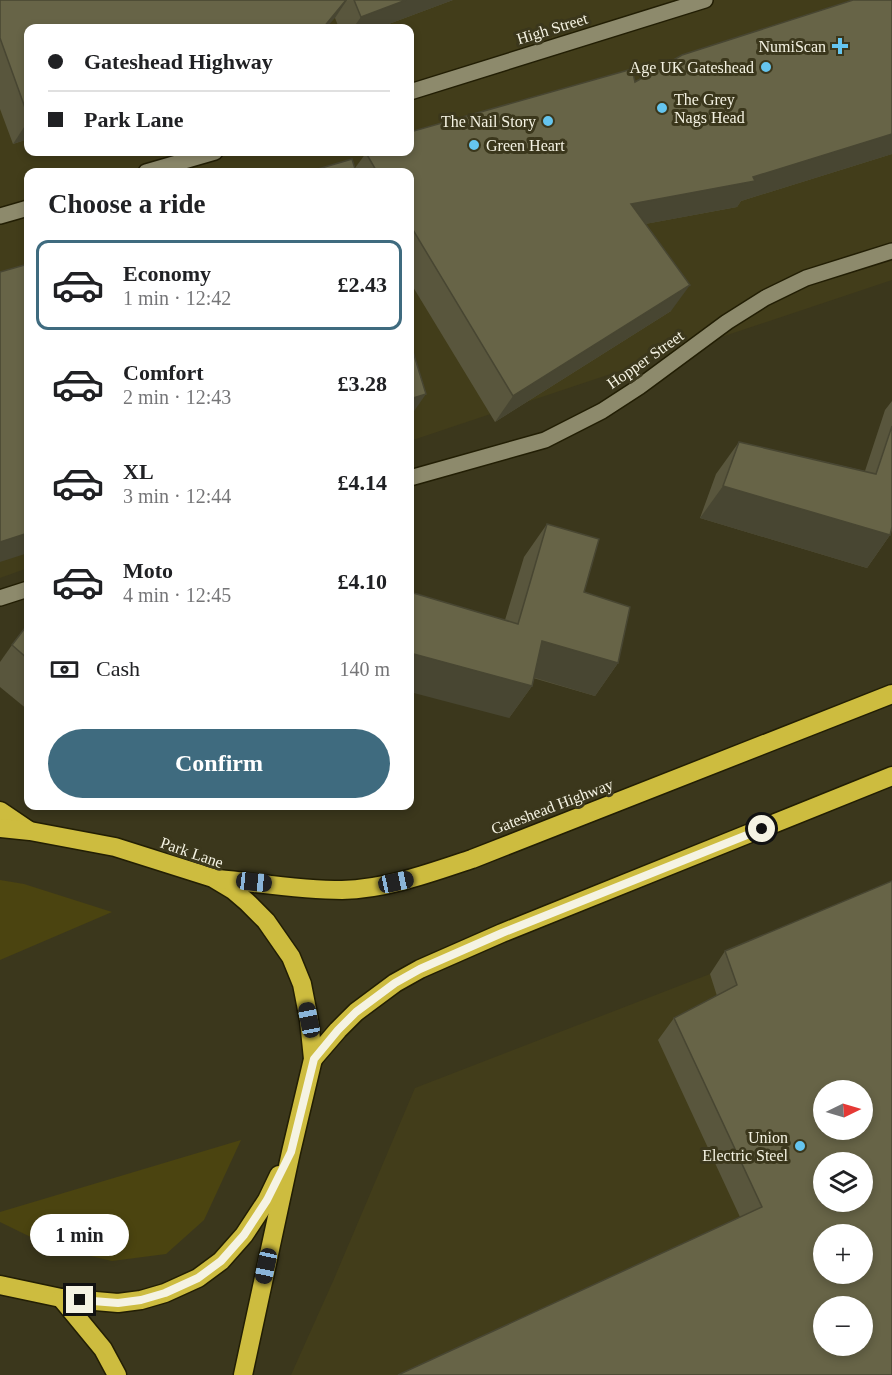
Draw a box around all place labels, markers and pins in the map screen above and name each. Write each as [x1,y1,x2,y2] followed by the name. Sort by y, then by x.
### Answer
[831,37,849,55] marker: NumiScan
[758,38,826,55] place label: NumiScan
[630,59,754,77] place label: Age UK Gateshead
[759,60,773,74] marker: Age UK Gateshead
[674,91,745,127] place label: The Grey Nags Head
[655,101,669,115] marker: The Grey Nags Head
[441,113,536,131] place label: The Nail Story
[541,114,555,128] marker: The Nail Story
[486,137,565,154] place label: Green Heart
[467,138,481,152] marker: Green Heart
[702,1129,789,1164] place label: Union Electric Steel
[793,1139,807,1153] marker: Union Electric Steel

